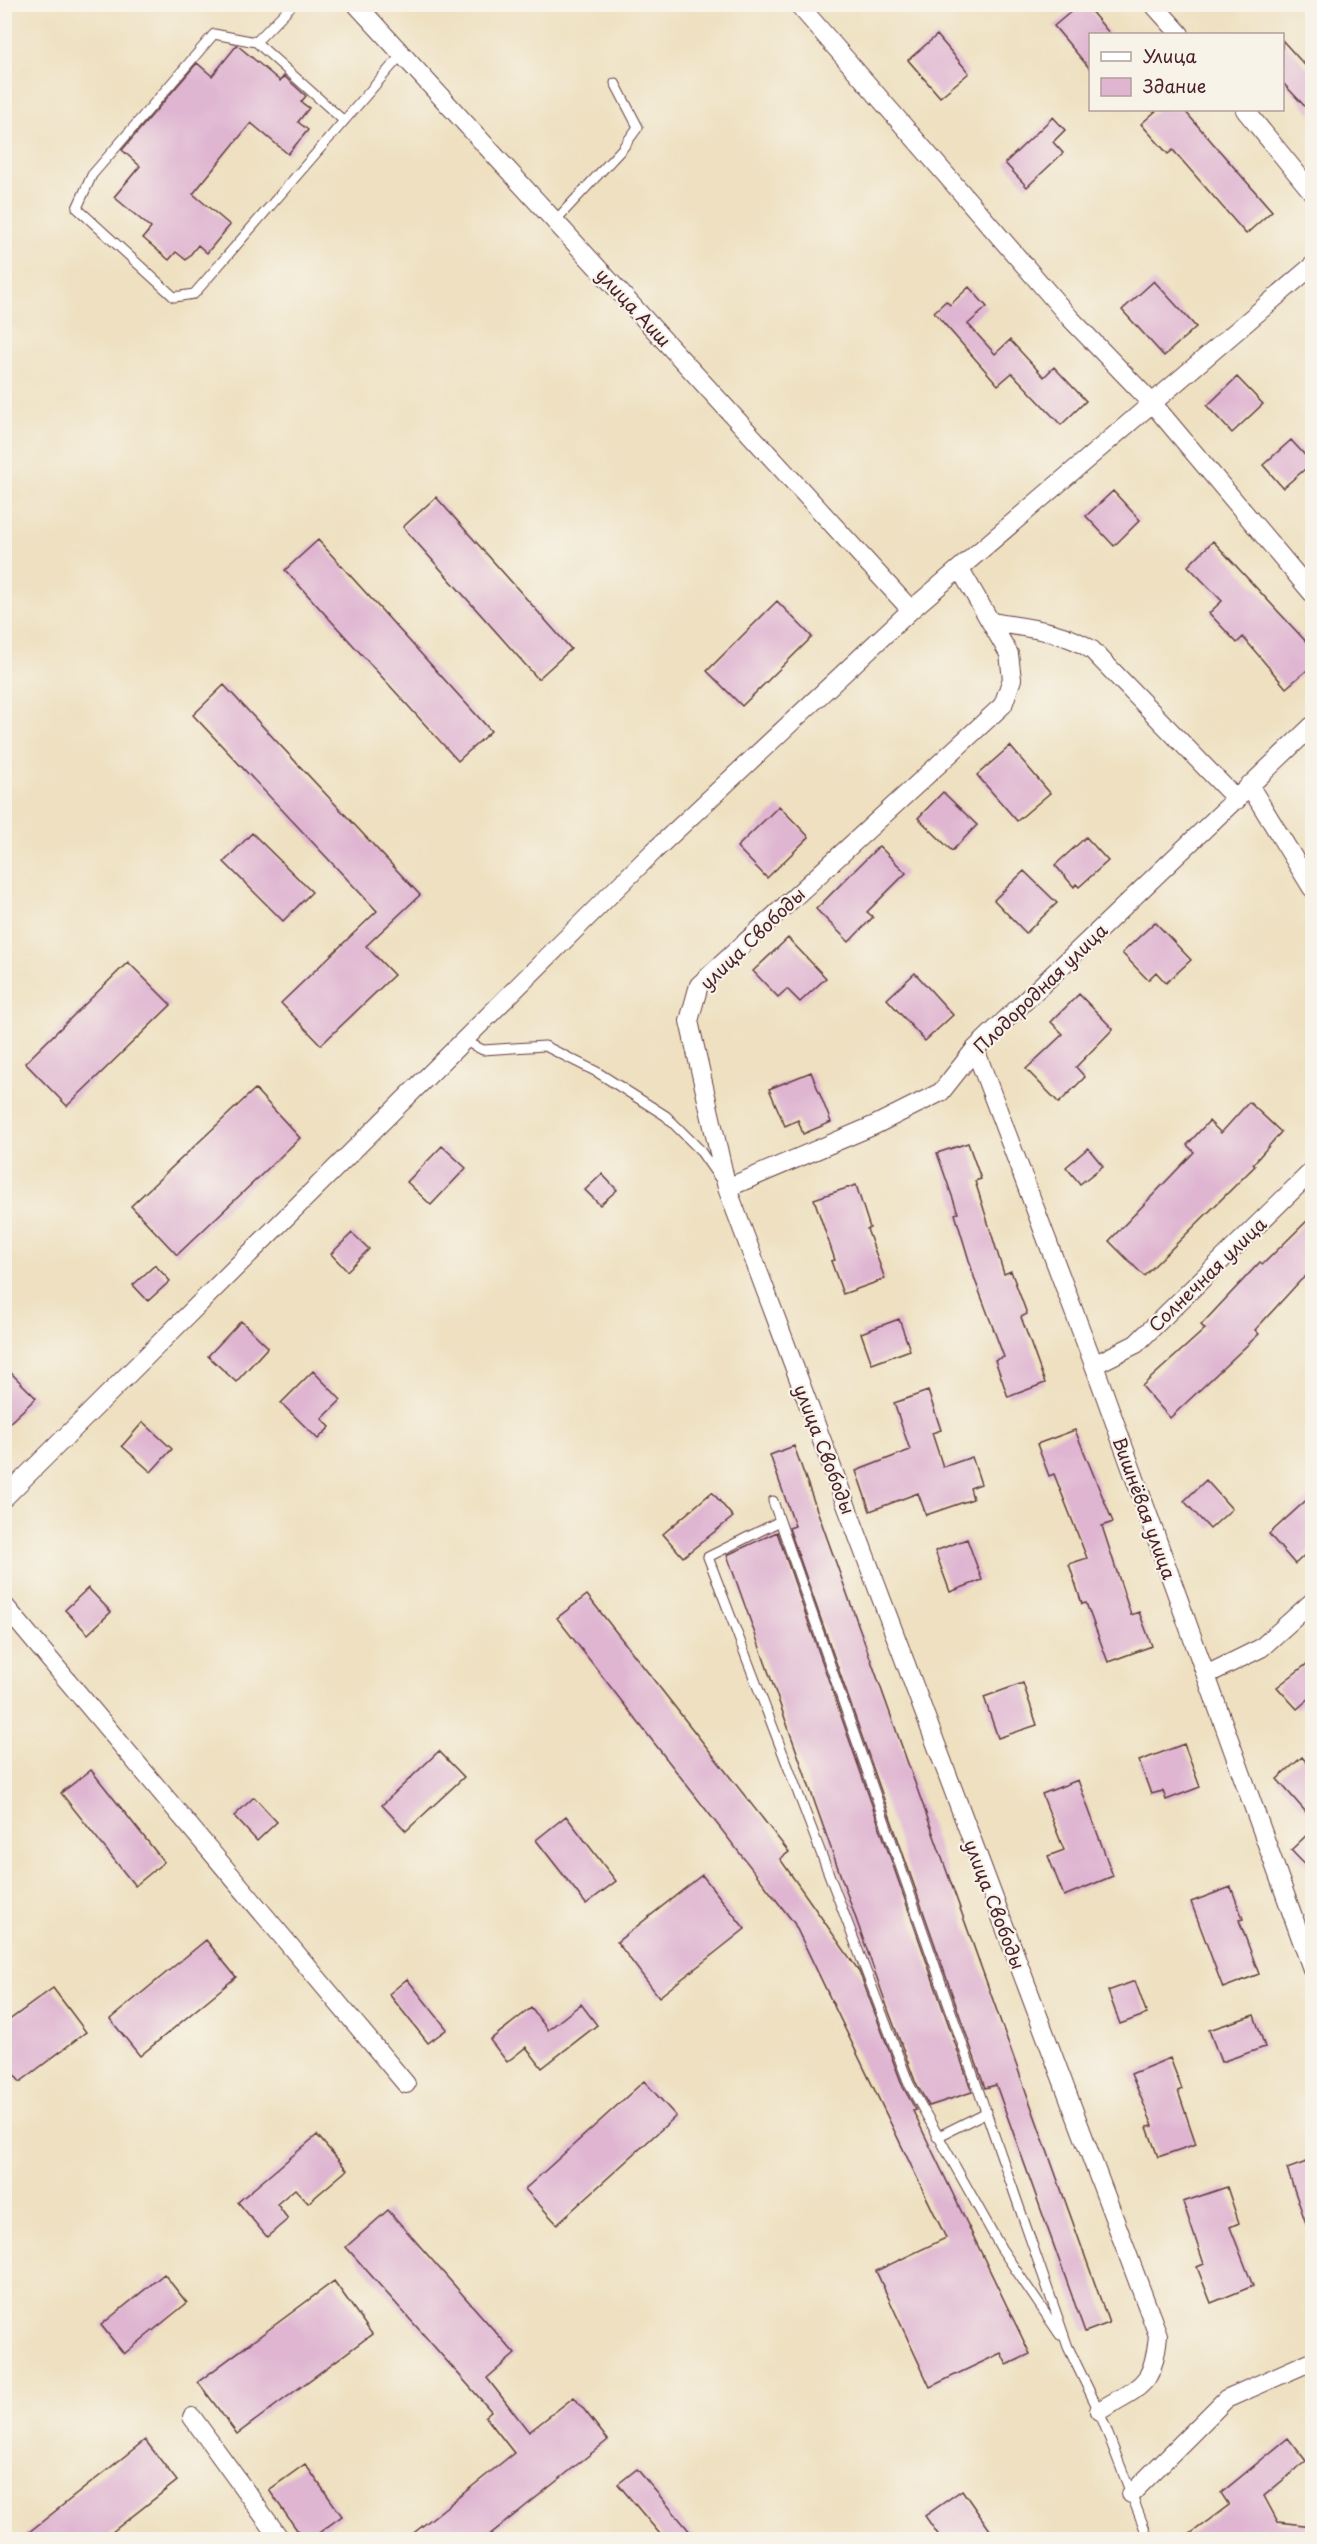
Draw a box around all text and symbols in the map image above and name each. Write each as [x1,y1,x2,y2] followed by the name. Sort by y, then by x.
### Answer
[1089,33,1284,111] legend
[1143,42,1197,69] text: Улица
[1143,72,1206,99] text: Здание
[590,261,678,353] street label: улица Аиш
[693,881,811,995] street label: улица Свободы
[967,916,1113,1059] street label: Плодородная улица
[1142,1210,1273,1338] street label: Солнечная улица
[788,1380,862,1518] street label: улица Свободы
[1107,1433,1184,1584] street label: Вишнёвая улица
[958,1835,1032,1973] street label: улица Свободы

